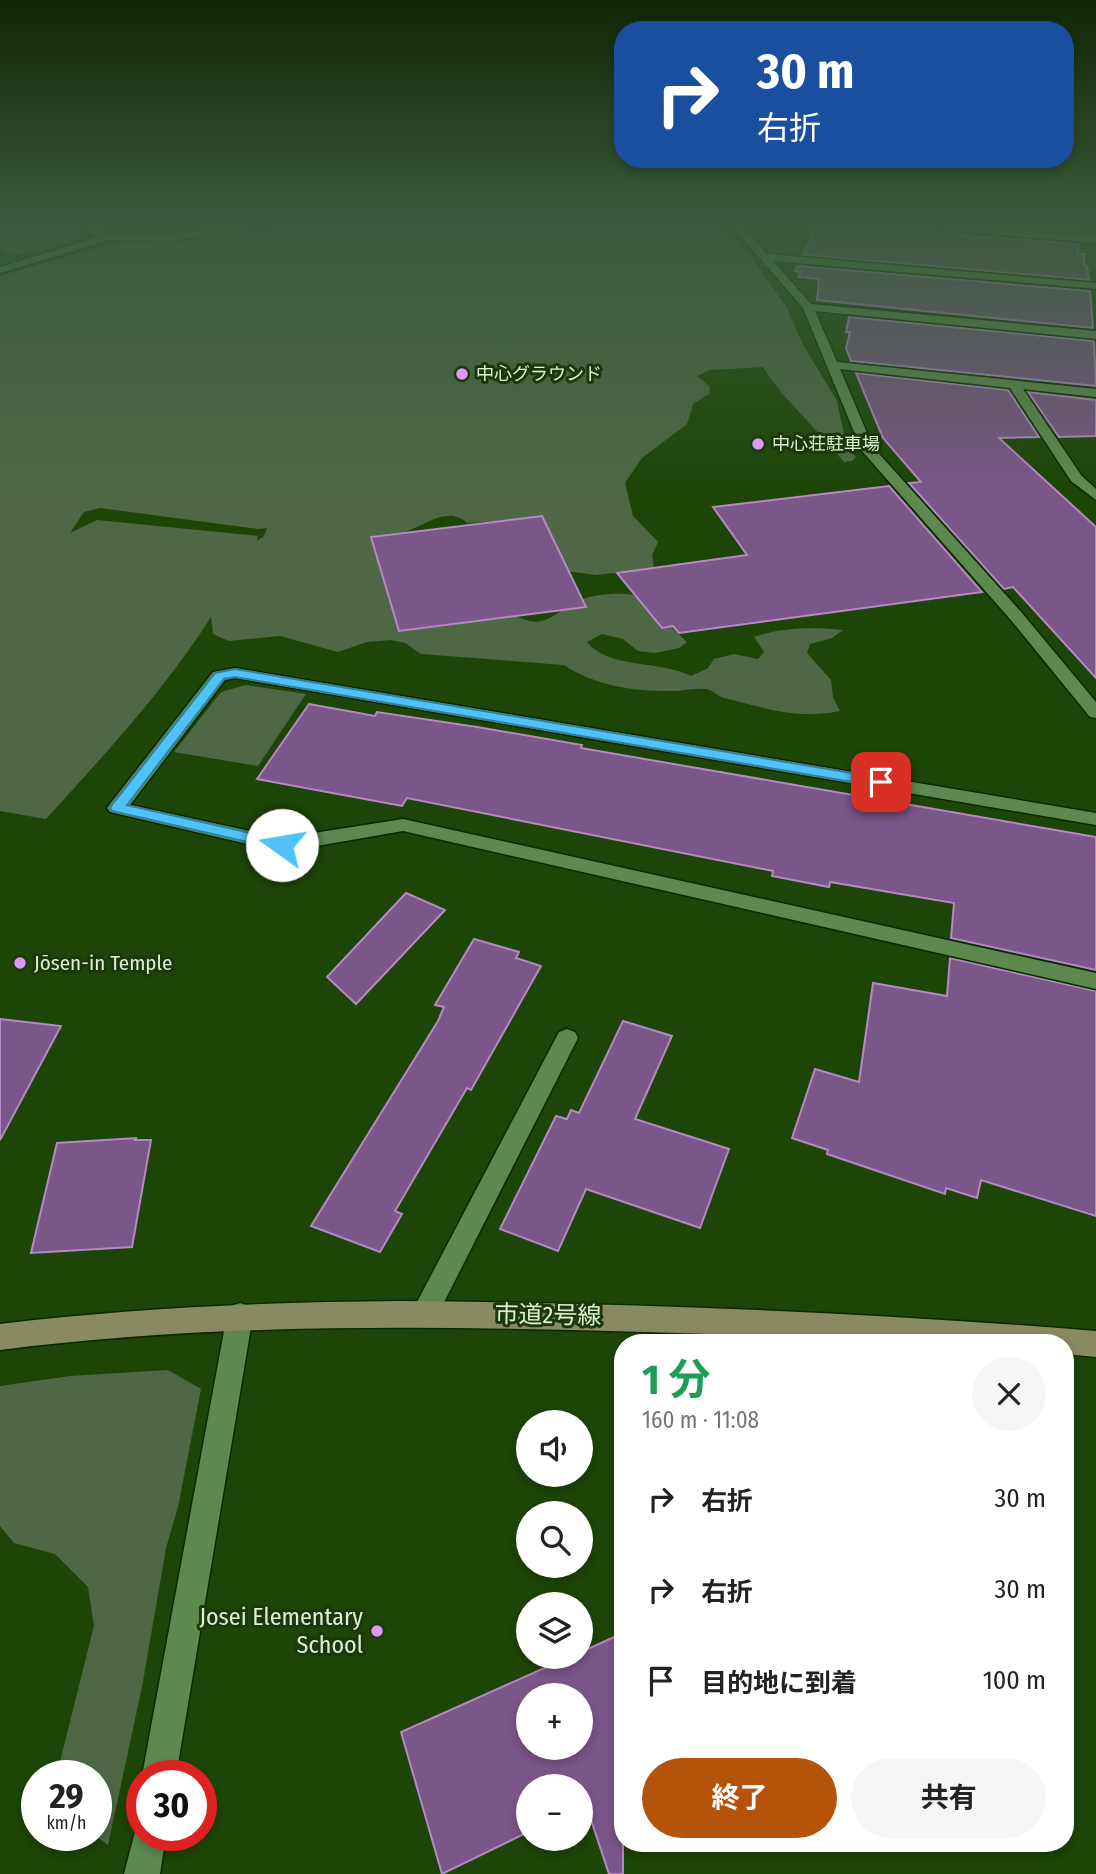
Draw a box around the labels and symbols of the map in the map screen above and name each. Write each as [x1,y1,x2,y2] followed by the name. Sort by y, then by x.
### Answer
[476,363,602,385] place label: 中心グラウンド
[454,366,470,382] marker: 中心グラウンド
[772,433,880,455] place label: 中心荘駐車場
[750,436,766,452] marker: 中心荘駐車場
[851,752,911,812] pin
[245,808,319,882] position arrow
[34,950,172,976] place label: Jōsen-in Temple
[12,955,28,971] marker: Jōsen-in Temple
[494,1300,602,1330] street label: 市道2号線
[199,1603,363,1659] place label: Josei Elementary School
[369,1623,385,1639] marker: Josei Elementary School
[126,1760,217,1851] speed limit sign: 30

